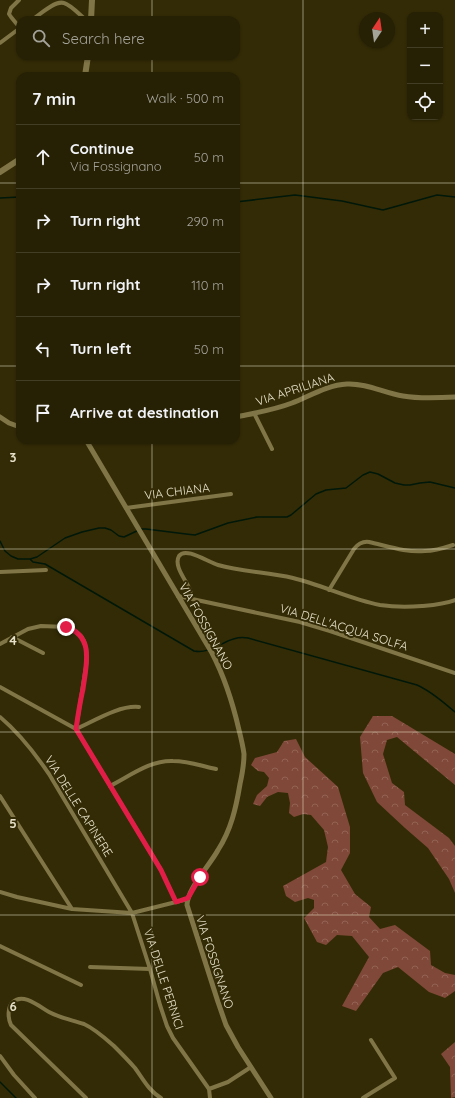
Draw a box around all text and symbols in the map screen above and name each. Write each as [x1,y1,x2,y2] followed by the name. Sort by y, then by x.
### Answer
[359,12,395,48] north arrow
[407,12,443,120] map controls
[407,12,443,48] button: +
[16,16,240,60] search box
[30,27,52,49] icon: search
[62,29,145,48] text: Search here
[407,48,443,84] button: −
[407,84,443,120] button: locate
[32,88,76,109] text: 7 min
[146,90,224,106] text: Walk · 500 m
[70,139,134,158] text: Continue
[32,146,54,168] icon: ahead
[194,149,224,165] text: 50 m
[70,158,162,174] text: Via Fossignano
[32,210,54,232] icon: right
[70,211,141,230] text: Turn right
[186,213,224,229] text: 290 m
[32,274,54,296] icon: right
[70,275,141,294] text: Turn right
[191,277,224,293] text: 110 m
[32,338,54,360] icon: left
[70,339,132,358] text: Turn left
[194,341,224,357] text: 50 m
[254,369,336,409] street label: VIA APRILIANA
[32,402,54,424] icon: arrive
[70,403,219,422] text: Arrive at destination
[10,449,17,465] text: 3
[143,480,211,502] street label: VIA CHIANA
[176,580,236,672] street label: VIA FOSSIGNANO
[278,600,410,654] street label: VIA DELL'ACQUA SOLFA
[57,618,75,636] route end
[9,632,17,648] text: 4
[42,753,116,860] street label: VIA DELLE CAPINERE
[9,815,17,831] text: 5
[191,868,209,886] route start
[193,913,237,1011] street label: VIA FOSSIGNANO
[141,927,187,1031] street label: VIA DELLE PERNICI
[9,998,17,1014] text: 6

